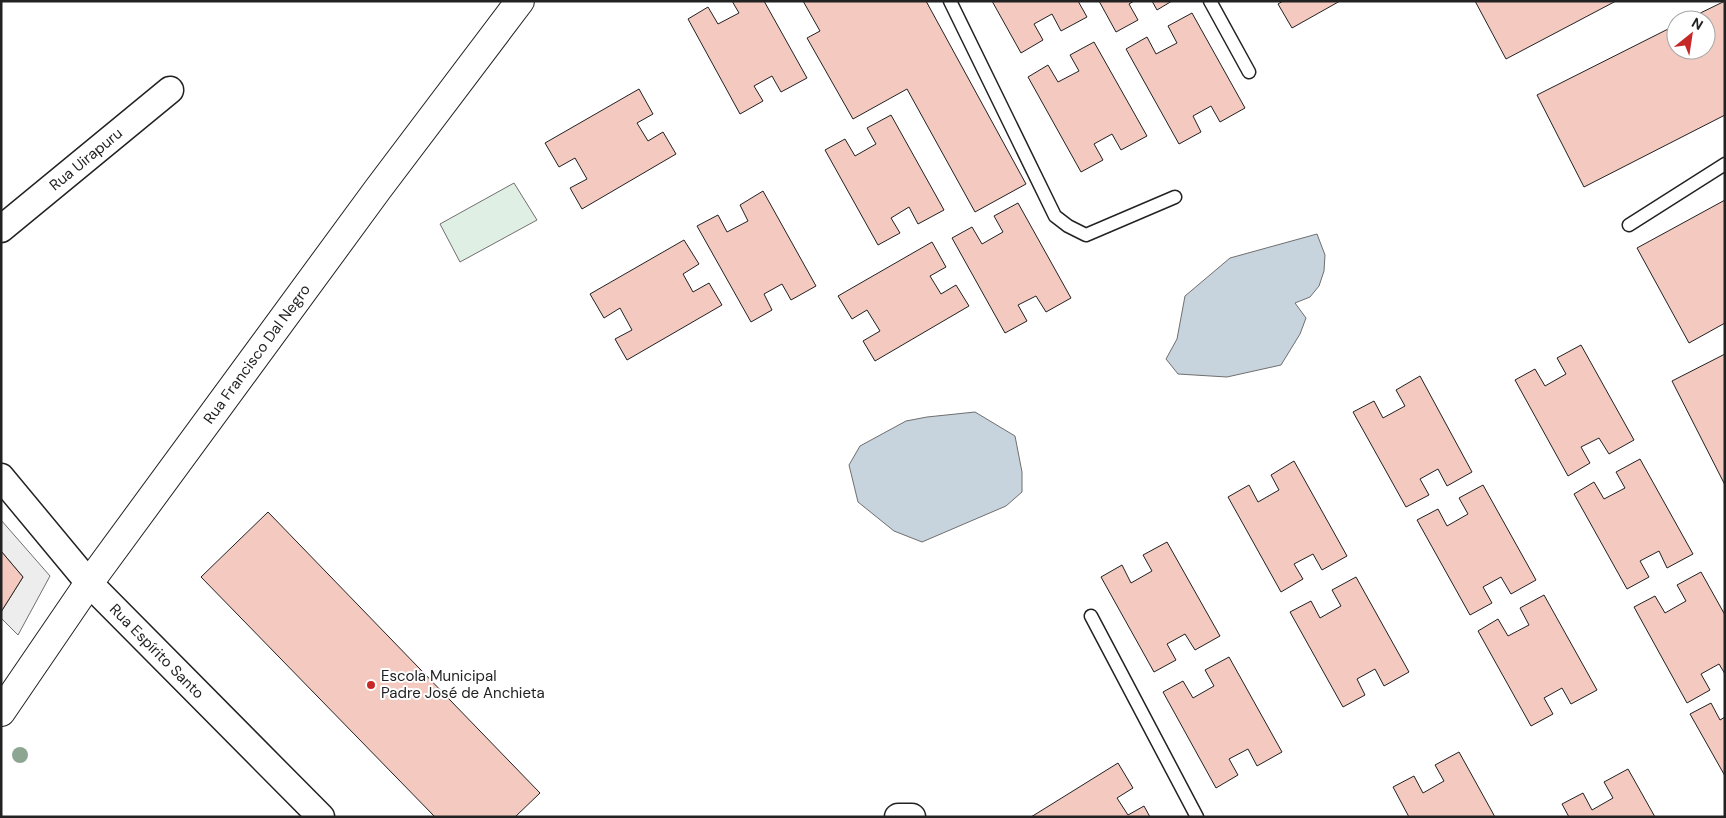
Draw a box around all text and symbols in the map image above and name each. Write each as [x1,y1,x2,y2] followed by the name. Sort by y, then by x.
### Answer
[1666,10,1716,60] north arrow
[1689,13,1706,34] text: N
[45,123,127,195] street label: Rua Uirapuru
[199,280,315,428] street label: Rua Francisco Dal Negro
[105,599,208,703] street label: Rua Espírito Santo
[381,666,545,703] place label: Escola Municipal Padre José de Anchieta
[365,679,377,691] marker: Escola Municipal Padre José de Anchieta

